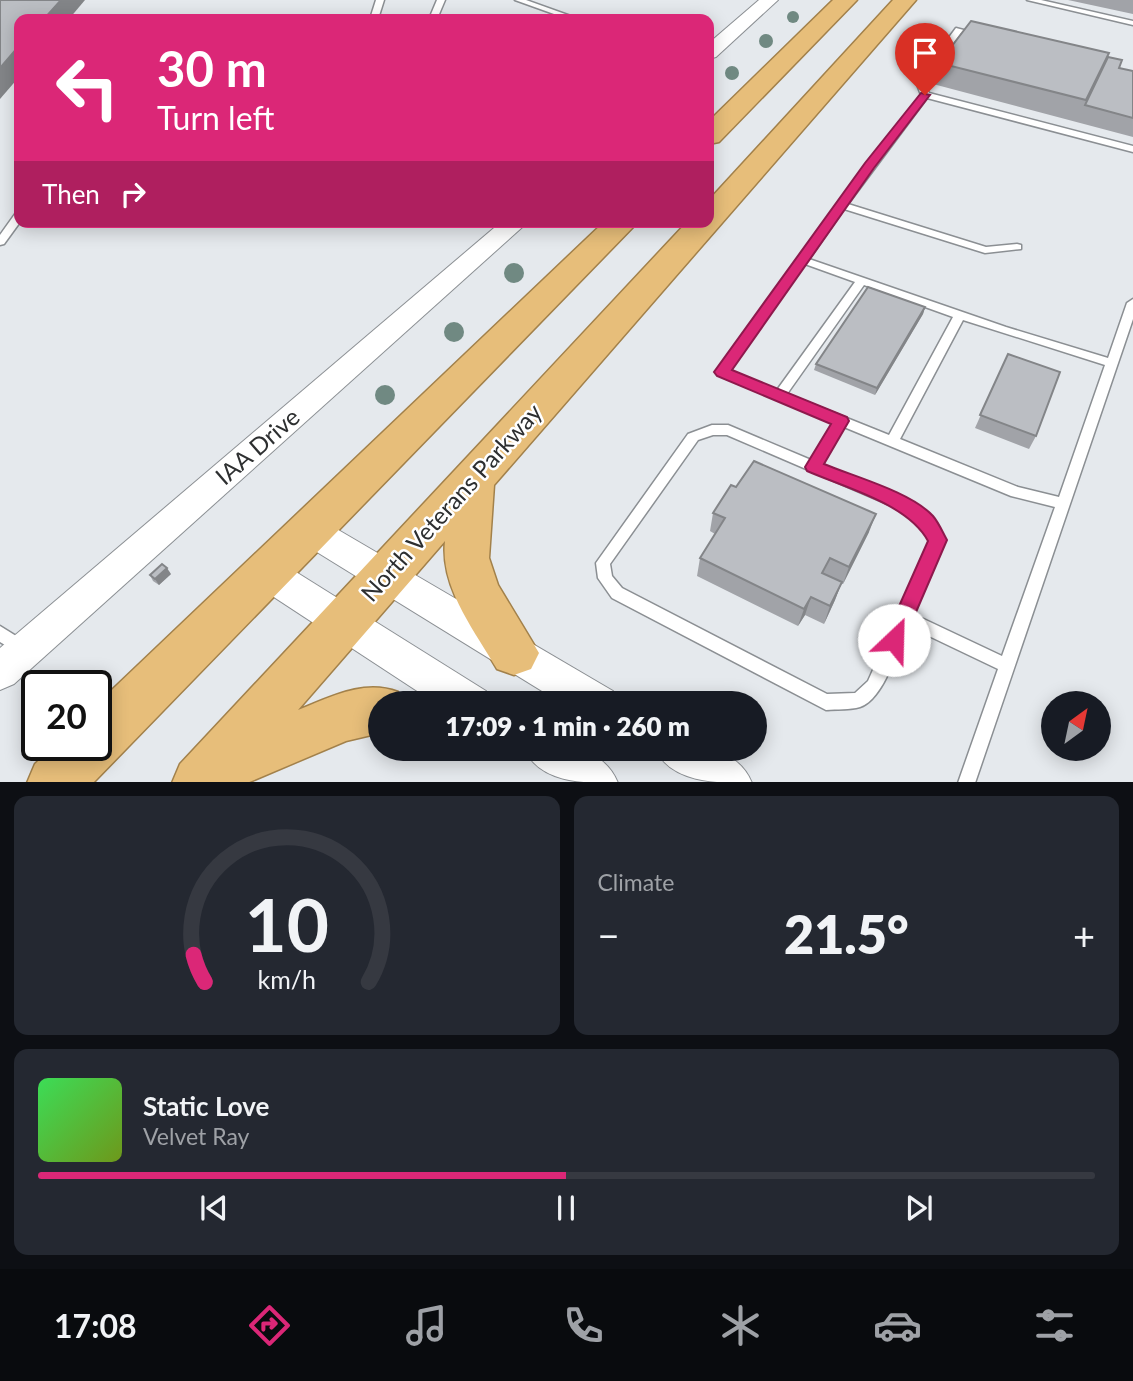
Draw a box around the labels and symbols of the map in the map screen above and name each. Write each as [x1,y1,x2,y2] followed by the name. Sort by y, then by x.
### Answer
[895,23,955,95] pin
[355,397,548,607] street label: North Veterans Parkway
[209,402,305,490] street label: IAA Drive
[857,603,931,677] position arrow
[21,670,112,761] speed limit sign: 20
[1041,691,1111,761] north arrow

